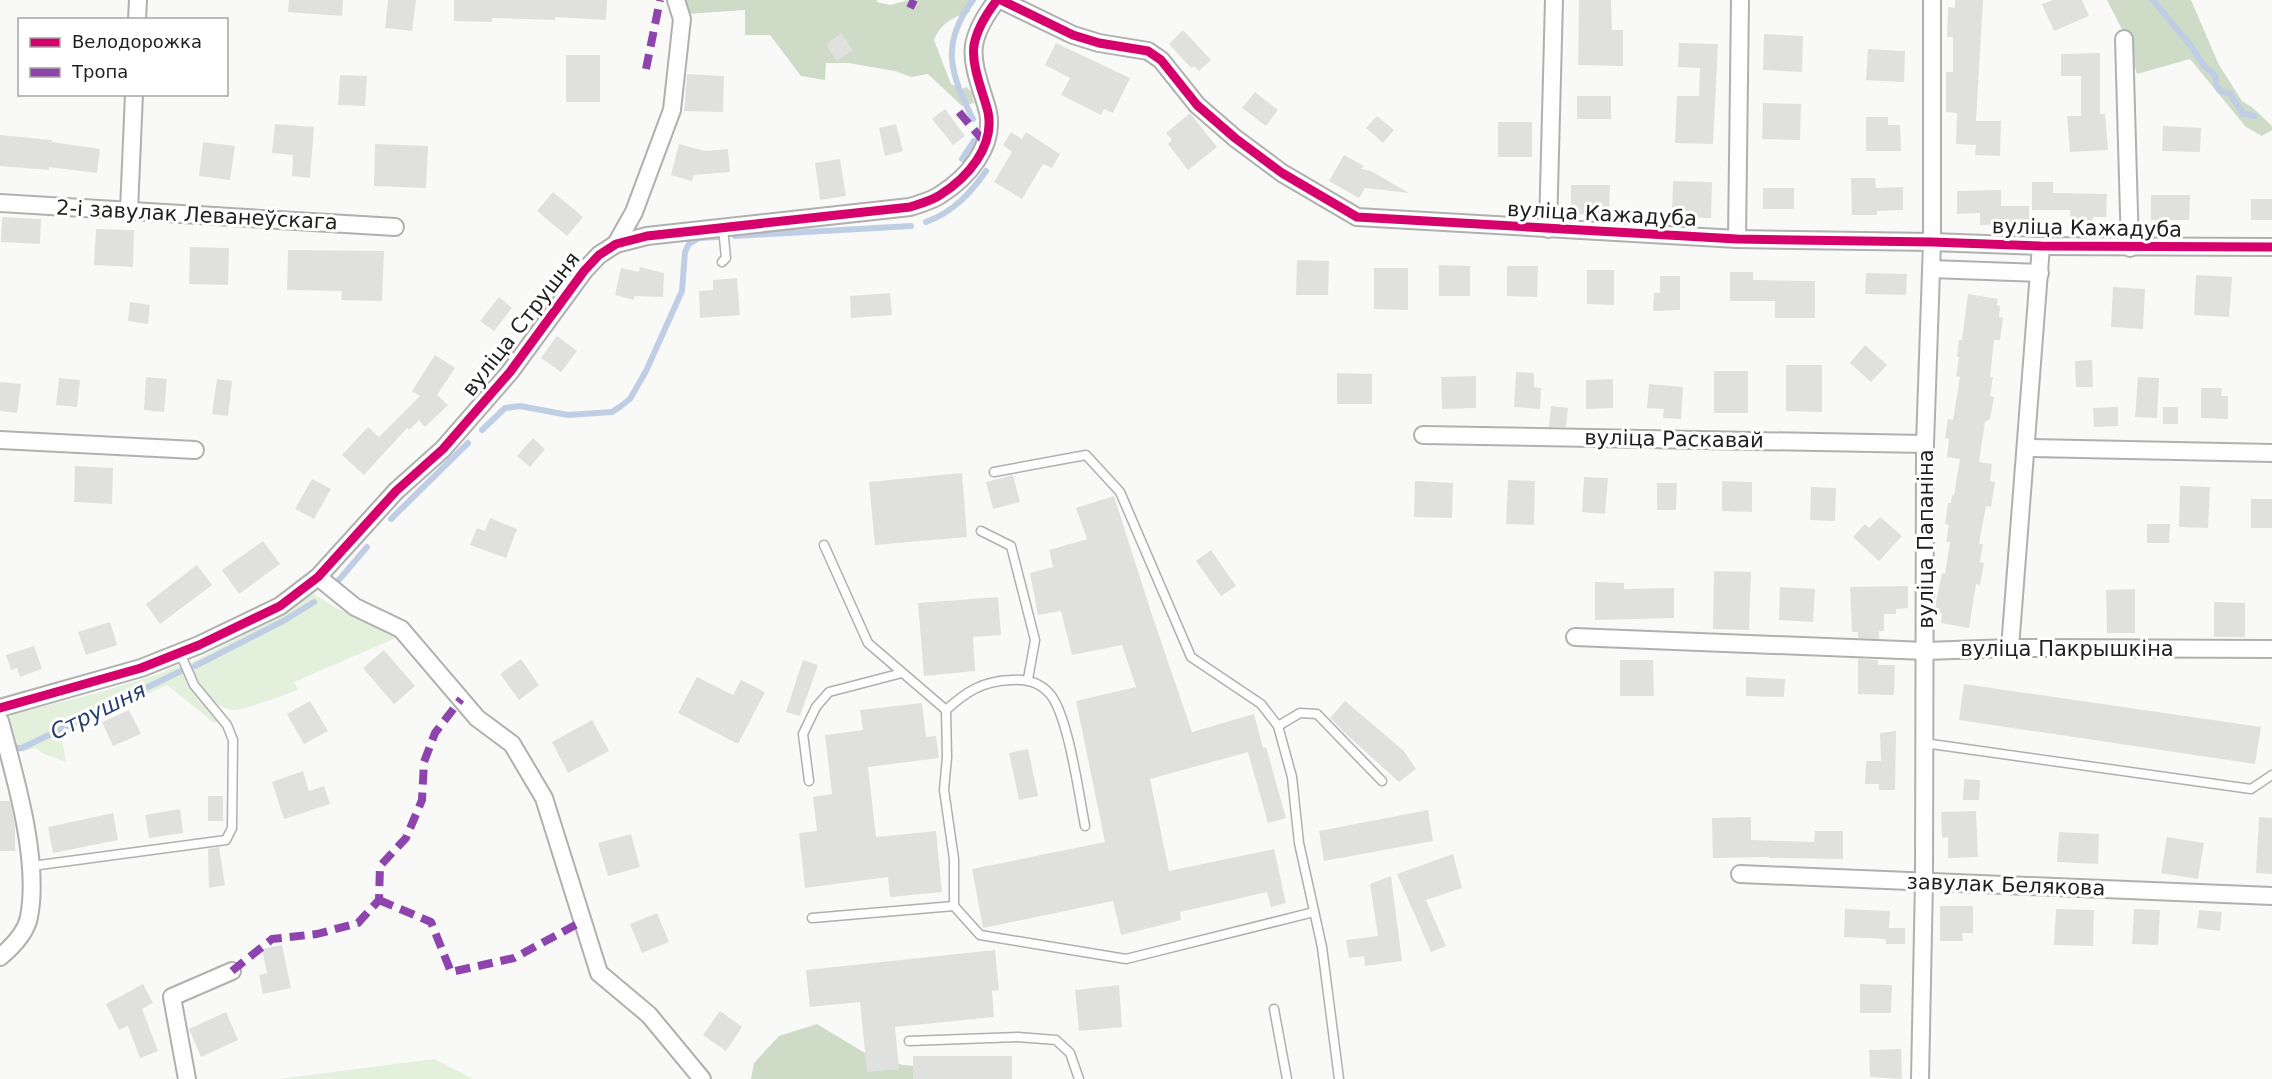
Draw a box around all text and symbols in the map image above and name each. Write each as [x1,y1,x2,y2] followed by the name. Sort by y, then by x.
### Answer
[18,18,228,96] legend
[72,31,202,52] text: Велодорожка
[71,61,128,82] text: Тропа
[56,196,338,234] street label: 2-і завулак Леванеўскага
[1506,197,1698,231] street label: вуліца Кажадуба
[1992,214,2182,242] street label: вуліца Кажадуба
[457,247,585,401] street label: вуліца Струшня
[1584,425,1764,453] street label: вуліца Раскавай
[1914,449,1938,629] street label: вуліца Папаніна
[1960,637,2174,661] street label: вуліца Пакрышкіна
[46,677,150,745] water label: Струшня
[1906,870,2106,900] street label: завулак Белякова

